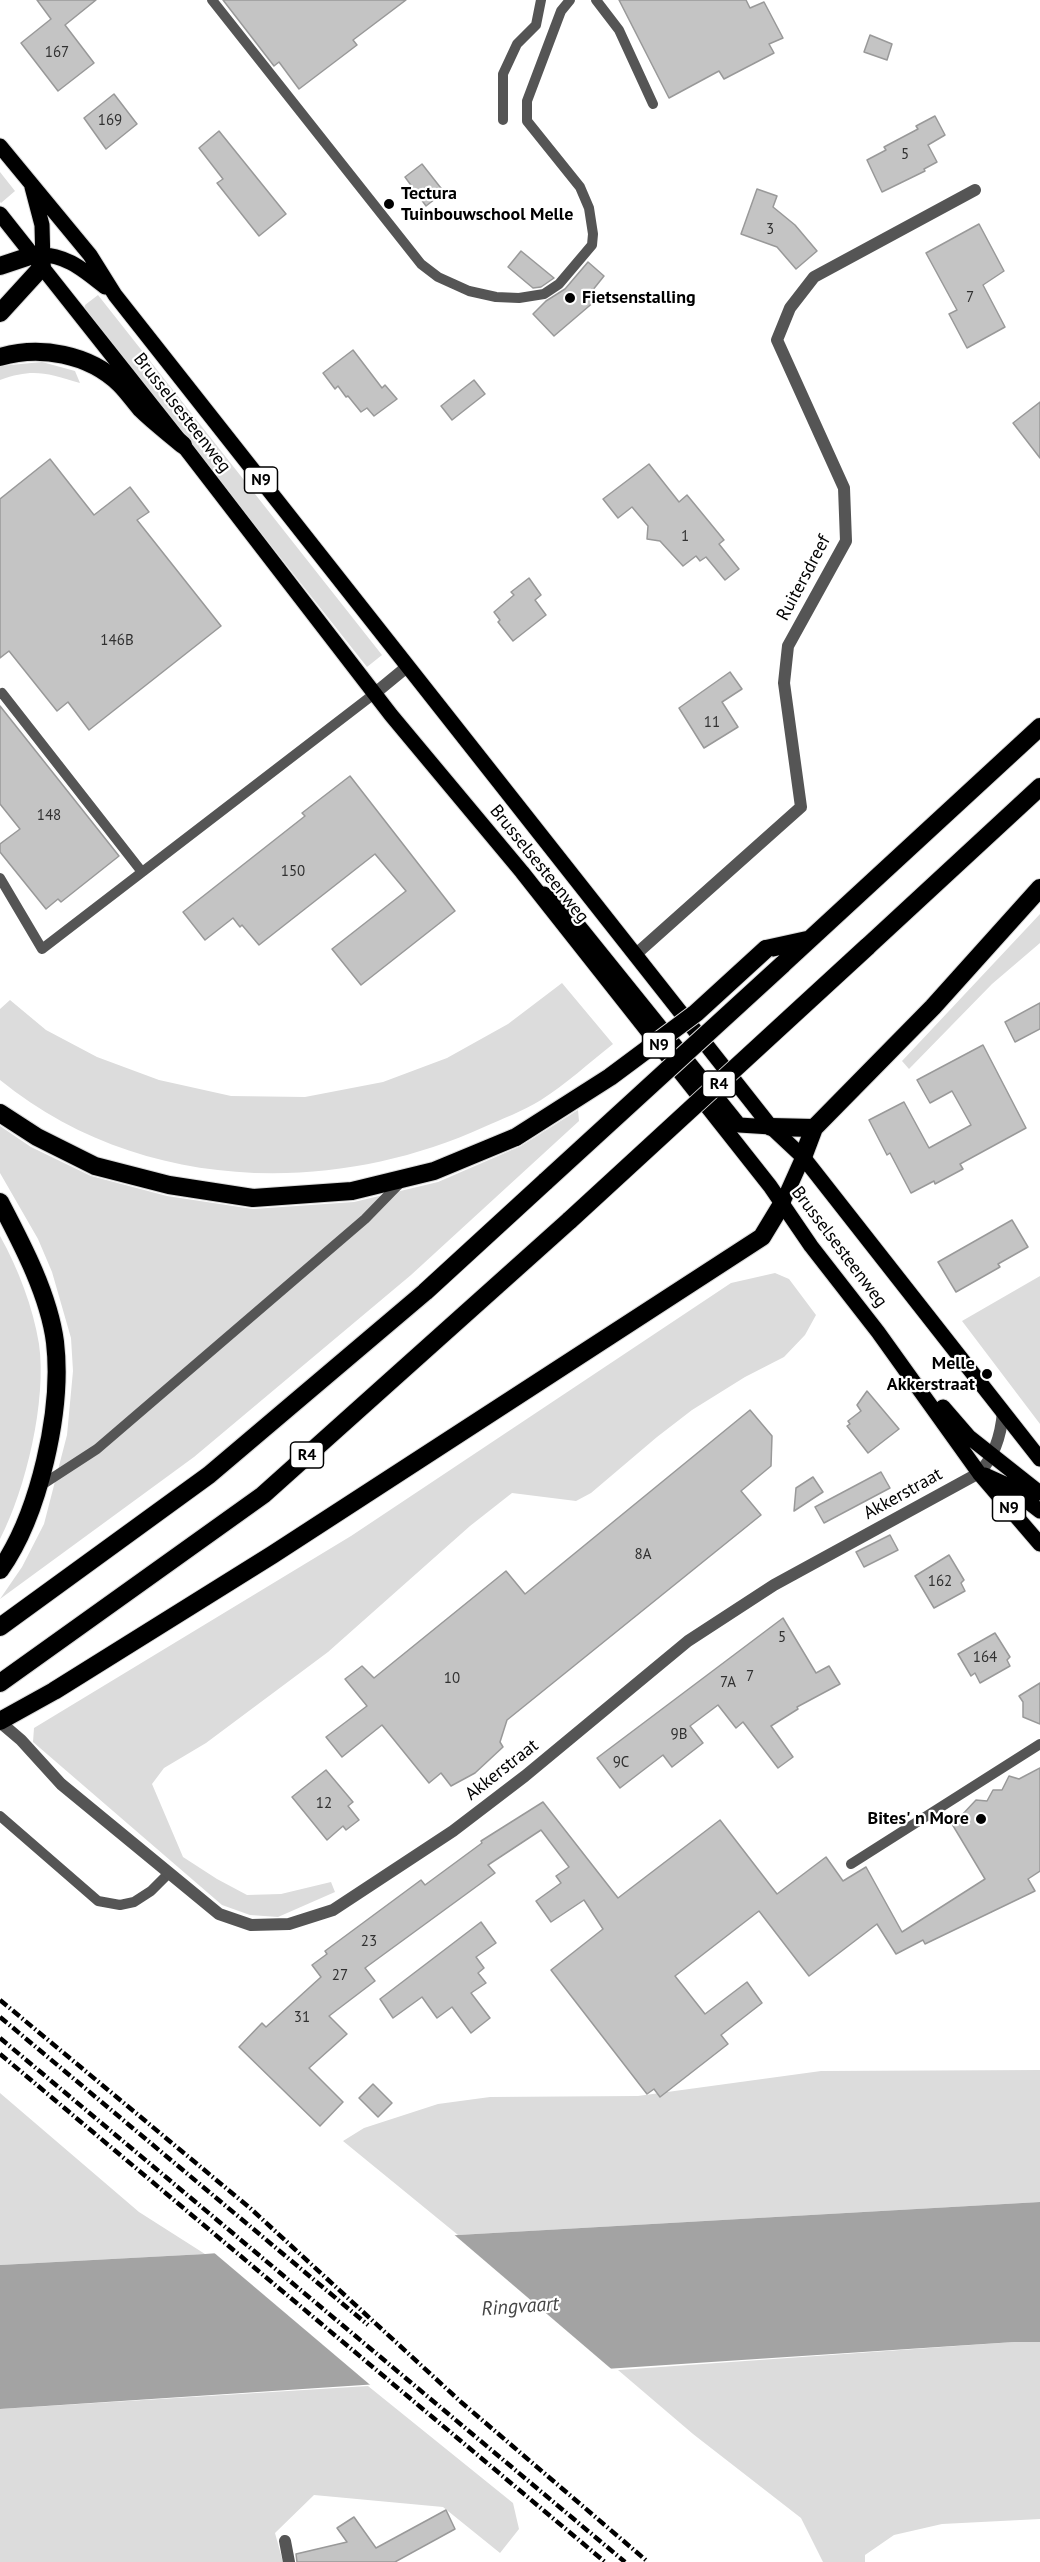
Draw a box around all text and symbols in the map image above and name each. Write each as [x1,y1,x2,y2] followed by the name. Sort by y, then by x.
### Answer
[45,44,69,62] house number: 167
[98,112,122,130] house number: 169
[901,146,909,164] house number: 5
[401,183,573,226] place label: Tectura Tuinbouwschool Melle
[382,197,396,211] marker: Tectura Tuinbouwschool Melle
[766,221,774,239] house number: 3
[582,287,696,309] place label: Fietsenstalling
[966,289,974,307] house number: 7
[563,291,577,305] marker: Fietsenstalling
[129,349,235,477] street label: Brusselsesteenweg
[244,467,278,493] road number: N9
[681,528,689,546] house number: 1
[773,532,835,624] street label: Ruitersdreef
[100,632,134,650] house number: 146B
[704,714,720,732] house number: 11
[485,801,593,927] street label: Brusselsesteenweg
[37,807,61,825] house number: 148
[281,863,305,881] house number: 150
[642,1032,676,1058] road number: N9
[702,1071,736,1097] road number: R4
[787,1182,891,1312] street label: Brusselsesteenweg
[887,1353,975,1396] place label: Melle Akkerstraat
[980,1367,994,1381] marker: Melle Akkerstraat
[290,1442,324,1468] road number: R4
[860,1464,946,1524] street label: Akkerstraat
[992,1495,1026,1521] road number: N9
[635,1546,651,1564] house number: 8A
[928,1573,952,1591] house number: 162
[778,1629,786,1647] house number: 5
[973,1649,997,1667] house number: 164
[746,1668,754,1686] house number: 7
[444,1670,460,1688] house number: 10
[720,1674,736,1692] house number: 7A
[671,1726,687,1744] house number: 9B
[461,1735,543,1805] street label: Akkerstraat
[613,1754,629,1772] house number: 9C
[316,1795,332,1813] house number: 12
[868,1808,969,1830] place label: Bites' n More
[974,1812,988,1826] marker: Bites' n More
[361,1933,377,1951] house number: 23
[332,1967,348,1985] house number: 27
[294,2009,310,2027] house number: 31
[480,2292,560,2322] water label: Ringvaart

